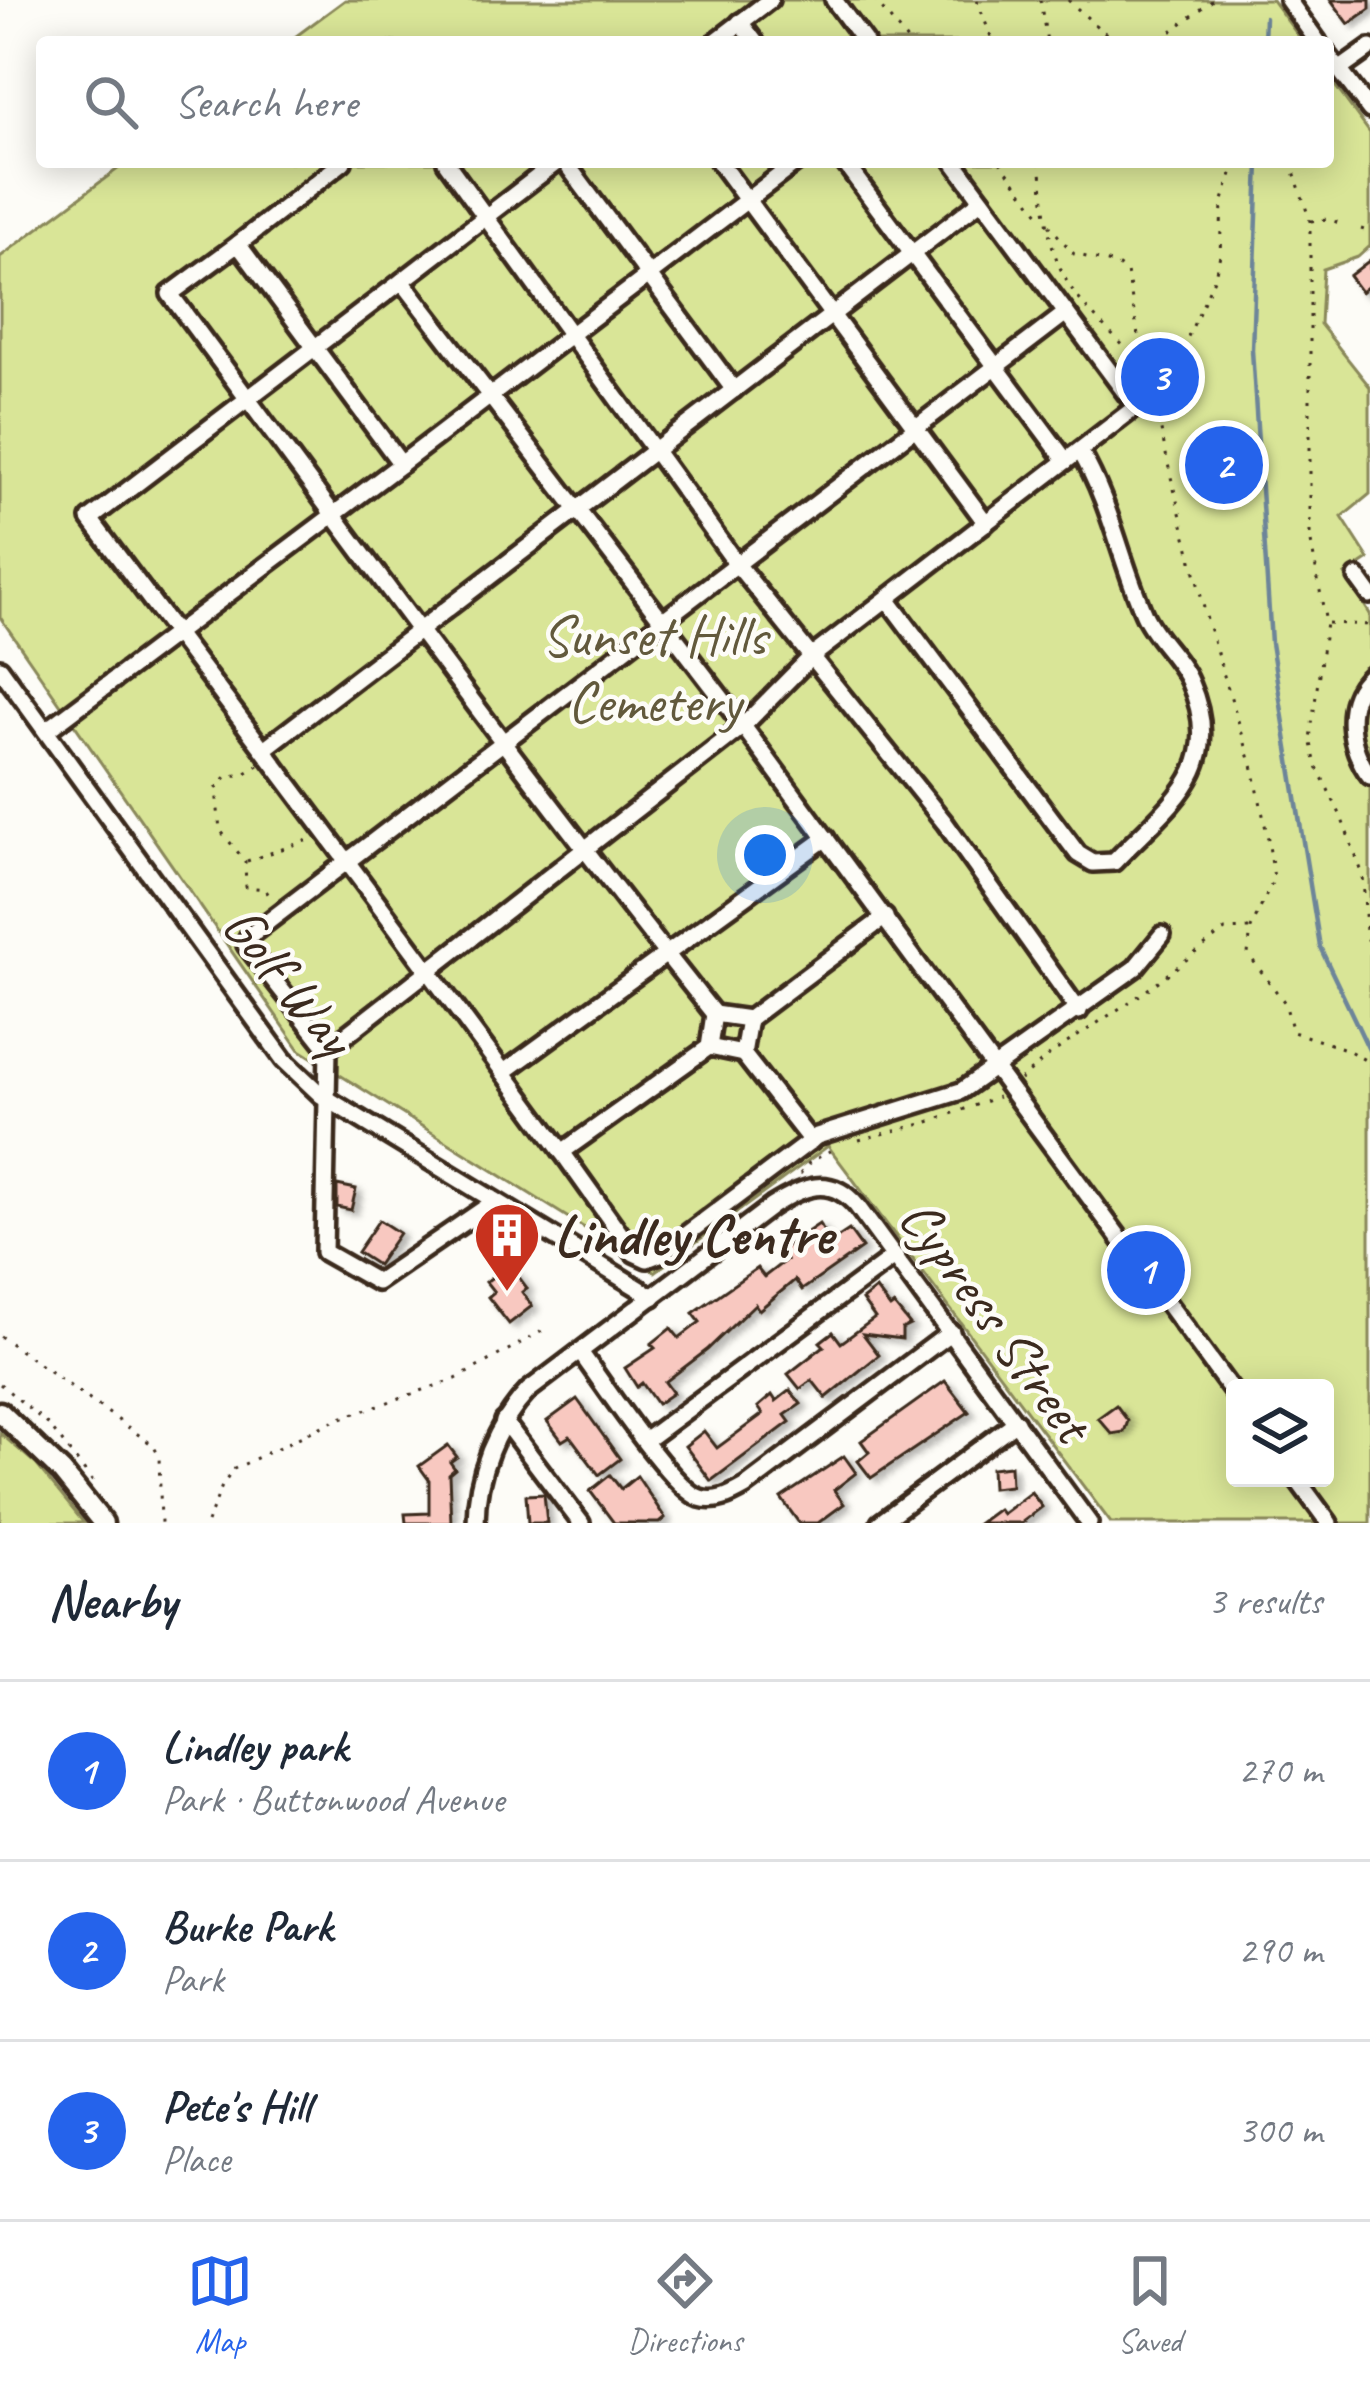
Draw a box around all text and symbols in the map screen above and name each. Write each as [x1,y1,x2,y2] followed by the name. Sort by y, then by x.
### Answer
[36,36,1334,168] search box
[78,69,144,135] icon: search
[174,74,357,131] text: Search here
[1121,332,1199,422] pin: 3
[1185,420,1263,510] pin: 2
[541,600,771,738] park label: Sunset Hills Cemetery
[735,825,795,885] your location
[207,891,374,1073] street label: Golf Way
[884,1185,1111,1460] street label: Cypress Street
[554,1199,837,1271] place label: Lindley Centre
[472,1200,542,1294] building icon: Lindley Centre
[1107,1225,1185,1315] pin: 1
[1226,1379,1334,1487] map controls
[1226,1379,1334,1487] button: layers
[48,1569,176,1633] text: Nearby
[1208,1577,1322,1626] text: 3 results
[162,1718,347,1775] text: Lindley park
[78,1746,96,1795] text: 1
[1238,1746,1322,1795] text: 270 m
[162,1775,504,1824] text: Park · Buttonwood Avenue
[162,1898,332,1955] text: Burke Park
[78,1926,96,1975] text: 2
[1238,1926,1322,1975] text: 290 m
[162,1955,224,2004] text: Park
[162,2078,310,2135] text: Pete's Hill
[78,2106,96,2155] text: 3
[1238,2106,1322,2155] text: 300 m
[162,2135,230,2184] text: Place
[187,2248,253,2362] tab: Map
[628,2248,742,2362] tab: Directions
[1117,2248,1183,2362] tab: Saved

